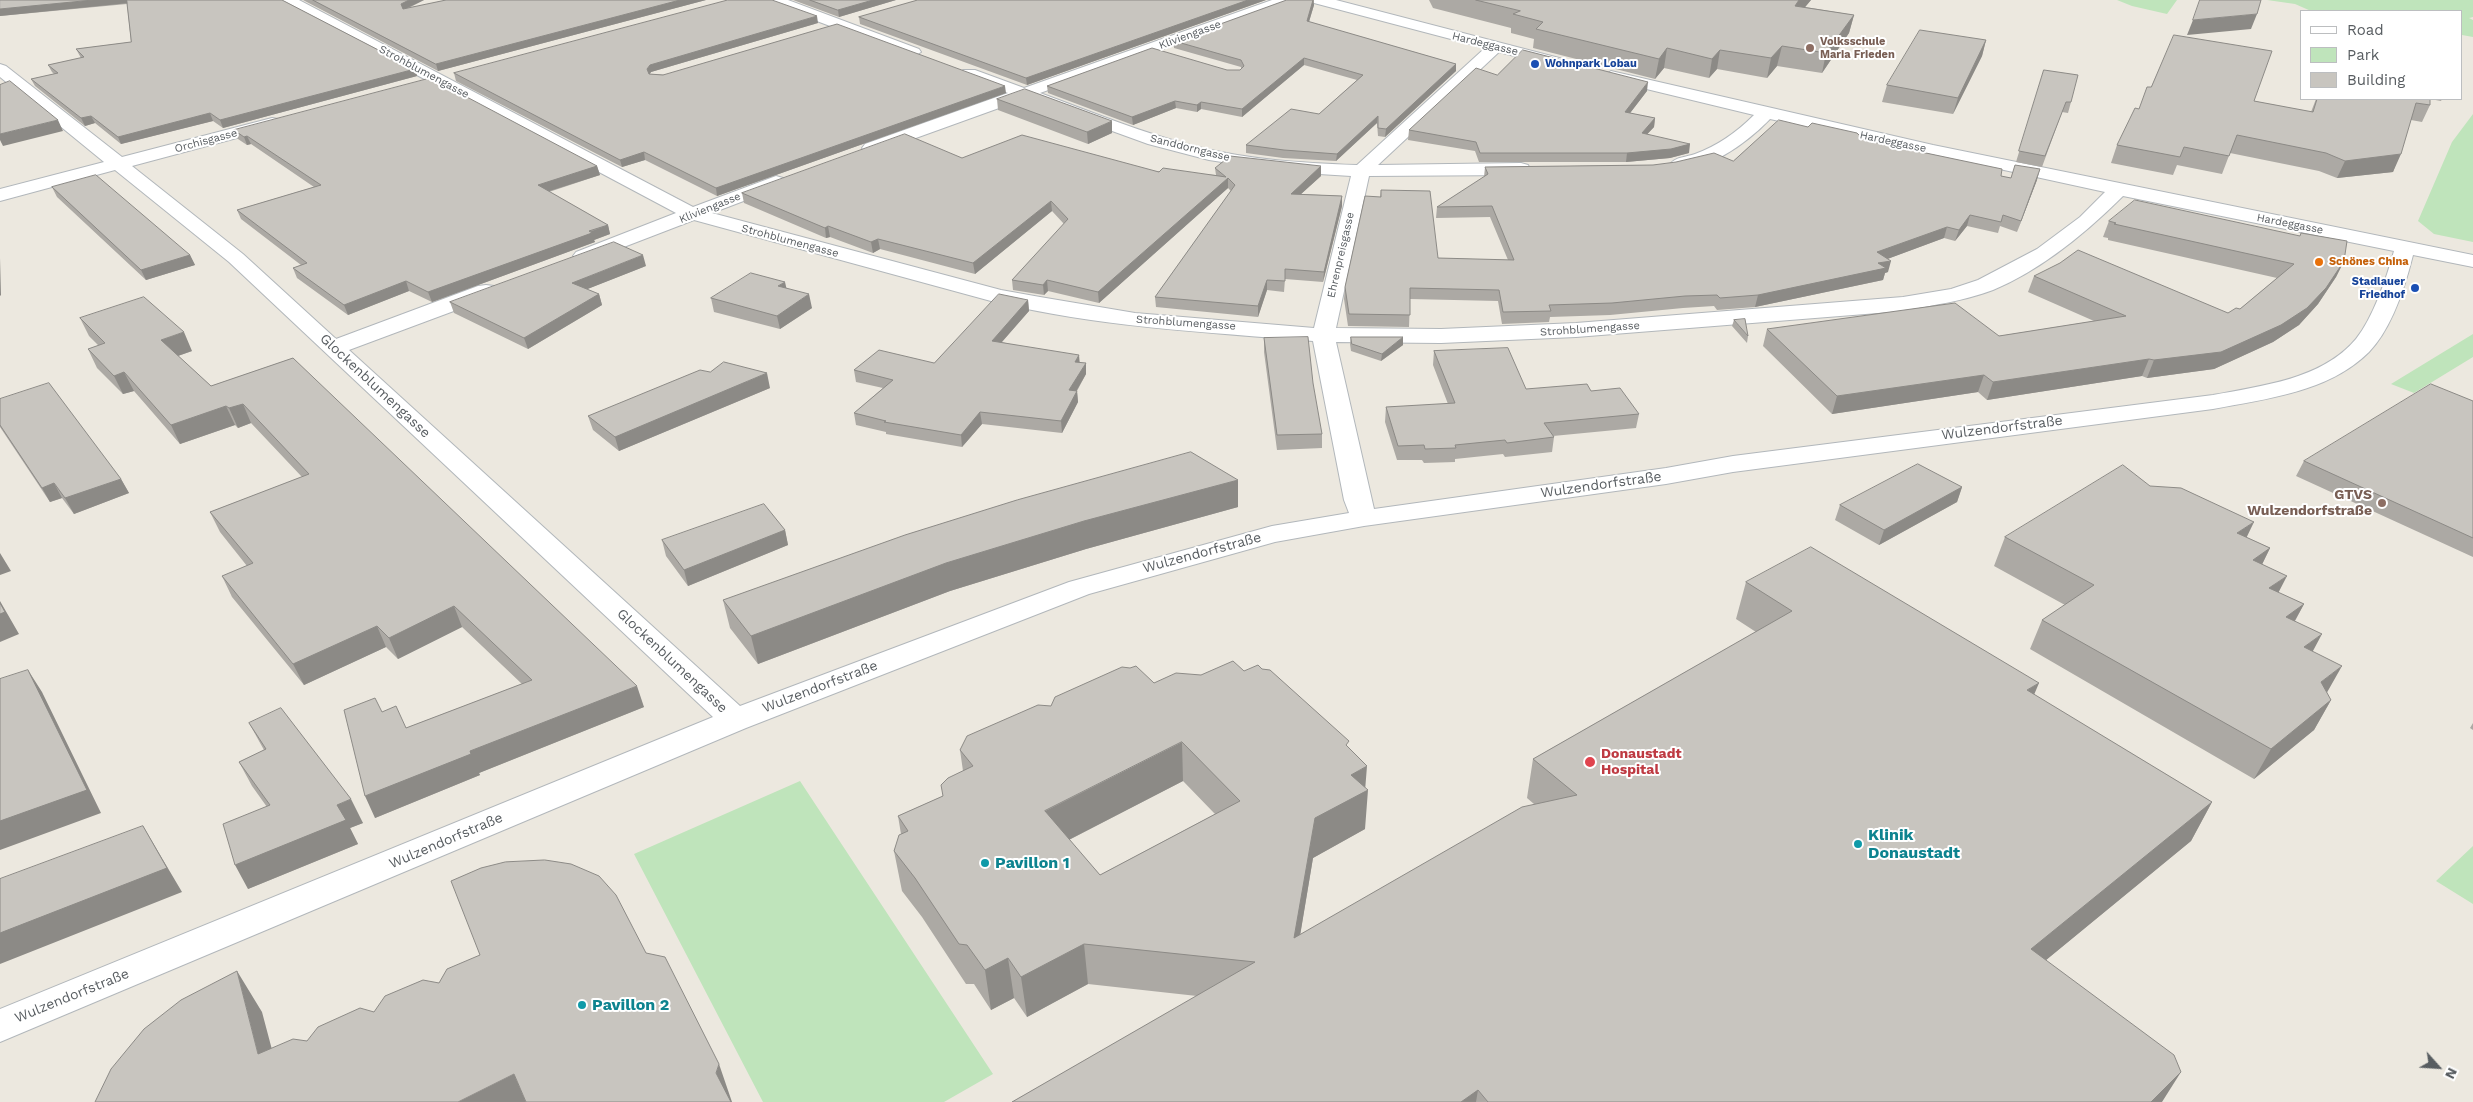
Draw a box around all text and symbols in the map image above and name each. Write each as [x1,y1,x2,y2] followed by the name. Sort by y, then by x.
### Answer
[2300,10,2463,100] legend
[1157,18,1223,52] street label: Kliviengasse
[2347,21,2384,39] text: Road
[1451,29,1519,59] street label: Hardeggasse
[1820,35,1895,61] place label: Volksschule Maria Frieden
[1804,42,1816,54] marker: Volksschule Maria Frieden
[377,43,471,101] street label: Strohblumengasse
[2347,46,2379,64] text: Park
[1545,57,1637,71] place label: Wohnpark Lobau
[1529,58,1541,70] marker: Wohnpark Lobau
[2347,71,2405,89] text: Building
[173,126,239,156] street label: Orchisgasse
[1859,129,1927,155] street label: Hardeggasse
[1149,132,1231,164] street label: Sanddorngasse
[677,190,743,226] street label: Kliviengasse
[1325,211,1357,299] street label: Ehrenpreisgasse
[2256,211,2324,237] street label: Hardeggasse
[740,222,840,260] street label: Strohblumengasse
[2329,255,2409,269] place label: Schönes China
[2313,256,2325,268] marker: Schönes China
[2352,275,2405,301] place label: Stadlauer Friedhof
[2409,282,2421,294] marker: Stadlauer Friedhof
[1136,313,1236,333] street label: Strohblumengasse
[1540,319,1640,339] street label: Strohblumengasse
[316,330,434,442] street label: Glockenblumengasse
[1940,412,2064,444] street label: Wulzendorfstraße
[1539,468,1663,502] street label: Wulzendorfstraße
[2247,487,2372,520] place label: GTVS Wulzendorfstraße
[2376,497,2388,509] marker: GTVS Wulzendorfstraße
[1141,529,1263,577] street label: Wulzendorfstraße
[613,605,731,717] street label: Glockenblumengasse
[760,657,880,717] street label: Wulzendorfstraße
[1601,746,1682,779] place label: Donaustadt Hospital
[1583,755,1597,769] marker: Donaustadt Hospital
[387,809,505,873] street label: Wulzendorfstraße
[1868,825,1960,863] place label: Klinik Donaustadt
[1852,838,1864,850] marker: Klinik Donaustadt
[995,853,1070,873] place label: Pavillon 1
[979,857,991,869] marker: Pavillon 1
[12,965,132,1027] street label: Wulzendorfstraße
[592,995,669,1015] place label: Pavillon 2
[576,999,588,1011] marker: Pavillon 2
[2413,1042,2463,1092] north arrow
[2442,1065,2461,1082] text: N

